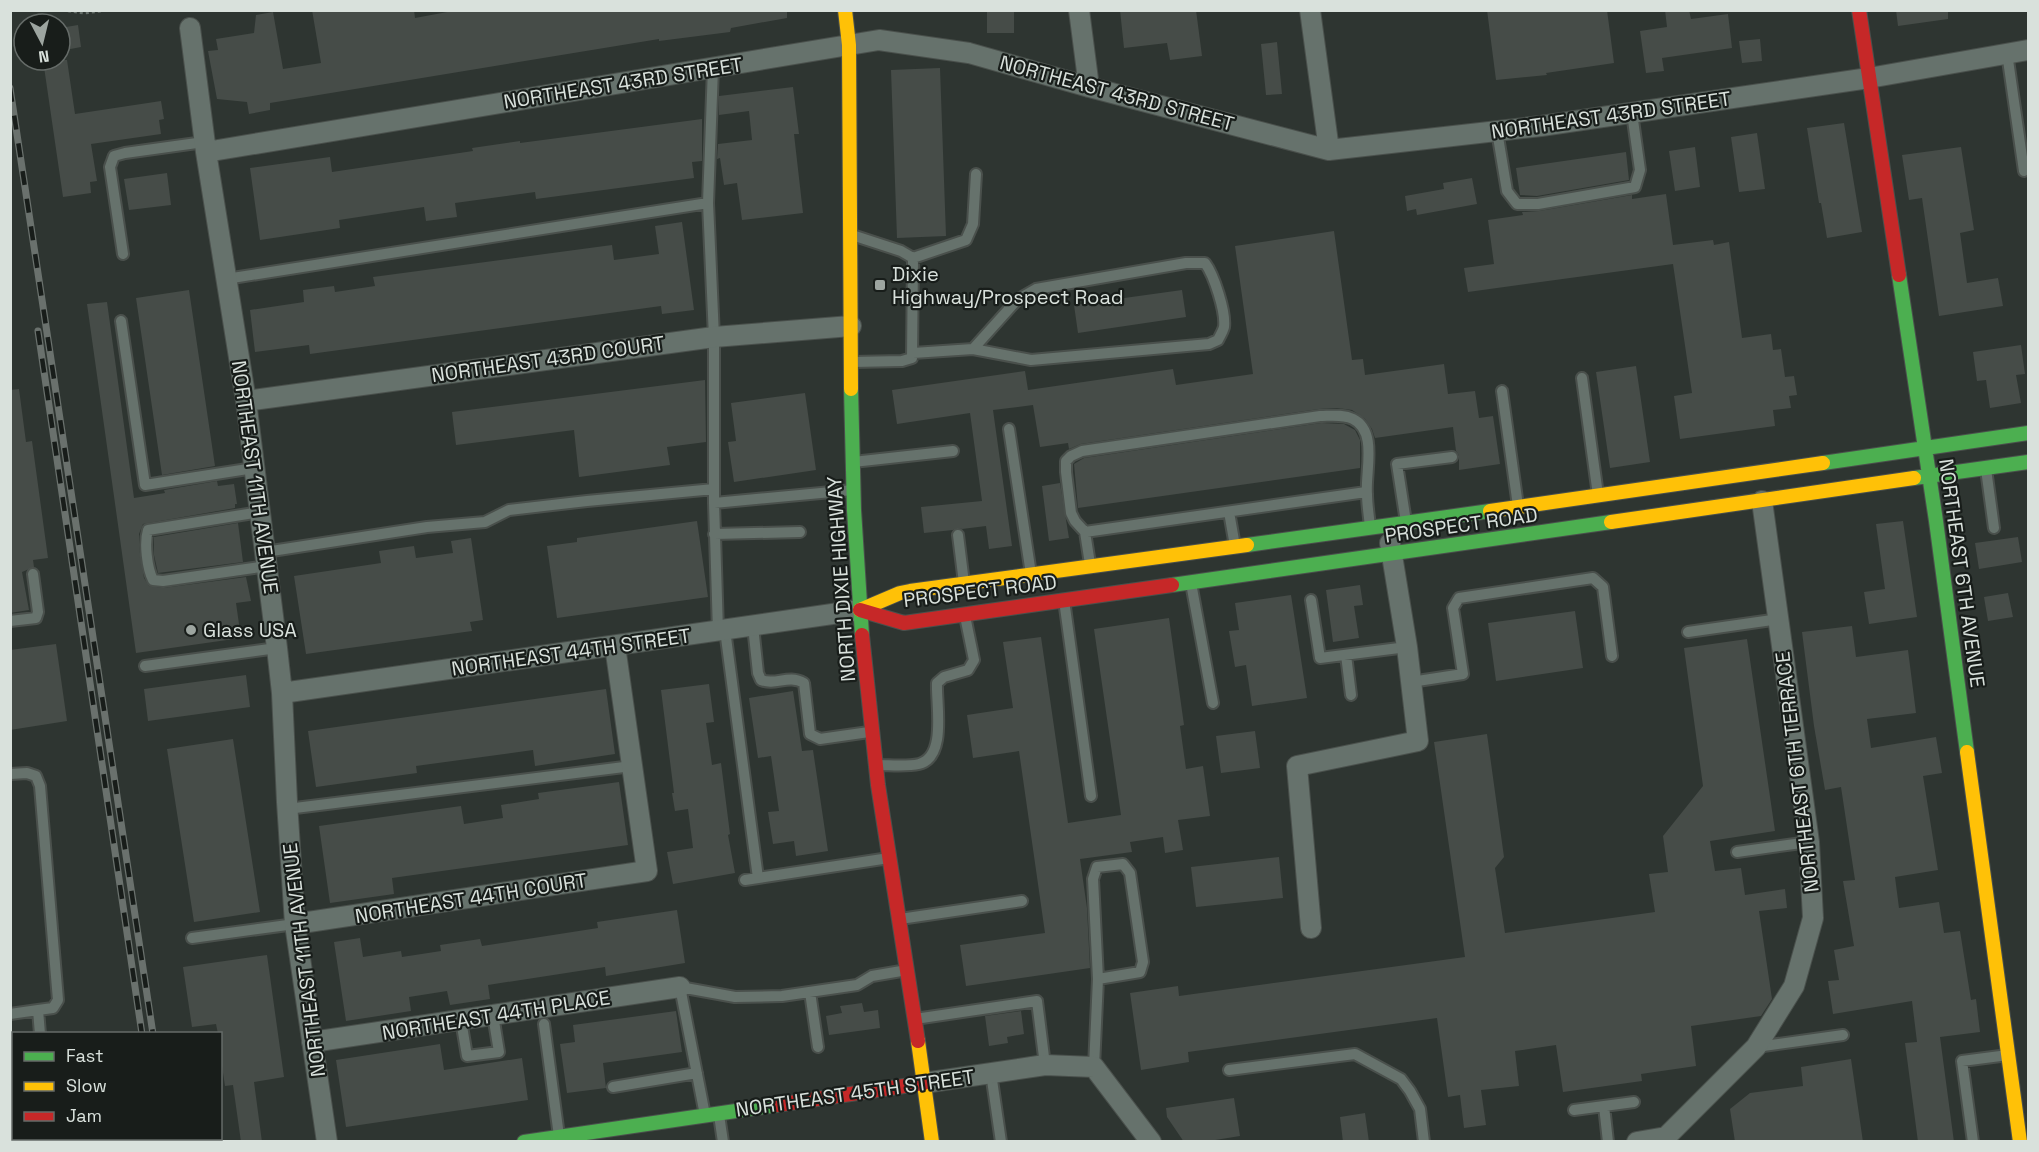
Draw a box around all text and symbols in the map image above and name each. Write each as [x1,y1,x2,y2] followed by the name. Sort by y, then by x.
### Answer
[12,12,72,72] north arrow
[37,45,50,67] text: N
[997,49,1237,137] street label: NORTHEAST 43RD STREET
[502,51,745,115] street label: NORTHEAST 43RD STREET
[1490,85,1733,145] street label: NORTHEAST 43RD STREET
[892,261,1124,310] place label: Dixie Highway/Prospect Road
[873,278,887,292] marker: Dixie Highway/Prospect Road
[430,330,666,388] street label: NORTHEAST 43RD COURT
[226,359,284,595] street label: NORTHEAST 11TH AVENUE
[1933,457,1991,689] street label: NORTHEAST 6TH AVENUE
[821,475,861,683] street label: NORTH DIXIE HIGHWAY
[1383,501,1539,549] street label: PROSPECT ROAD
[902,569,1058,613] street label: PROSPECT ROAD
[203,617,297,643] place label: Glass USA
[450,622,692,682] street label: NORTHEAST 44TH STREET
[184,623,198,637] marker: Glass USA
[1769,650,1825,894] street label: NORTHEAST 6TH TERRACE
[277,842,331,1078] street label: NORTHEAST 11TH AVENUE
[353,867,589,929] street label: NORTHEAST 44TH COURT
[380,984,612,1046] street label: NORTHEAST 44TH PLACE
[12,1032,222,1140] legend
[66,1044,103,1067] text: Fast
[734,1063,976,1123] street label: NORTHEAST 45TH STREET
[66,1074,107,1097] text: Slow
[66,1104,102,1127] text: Jam

